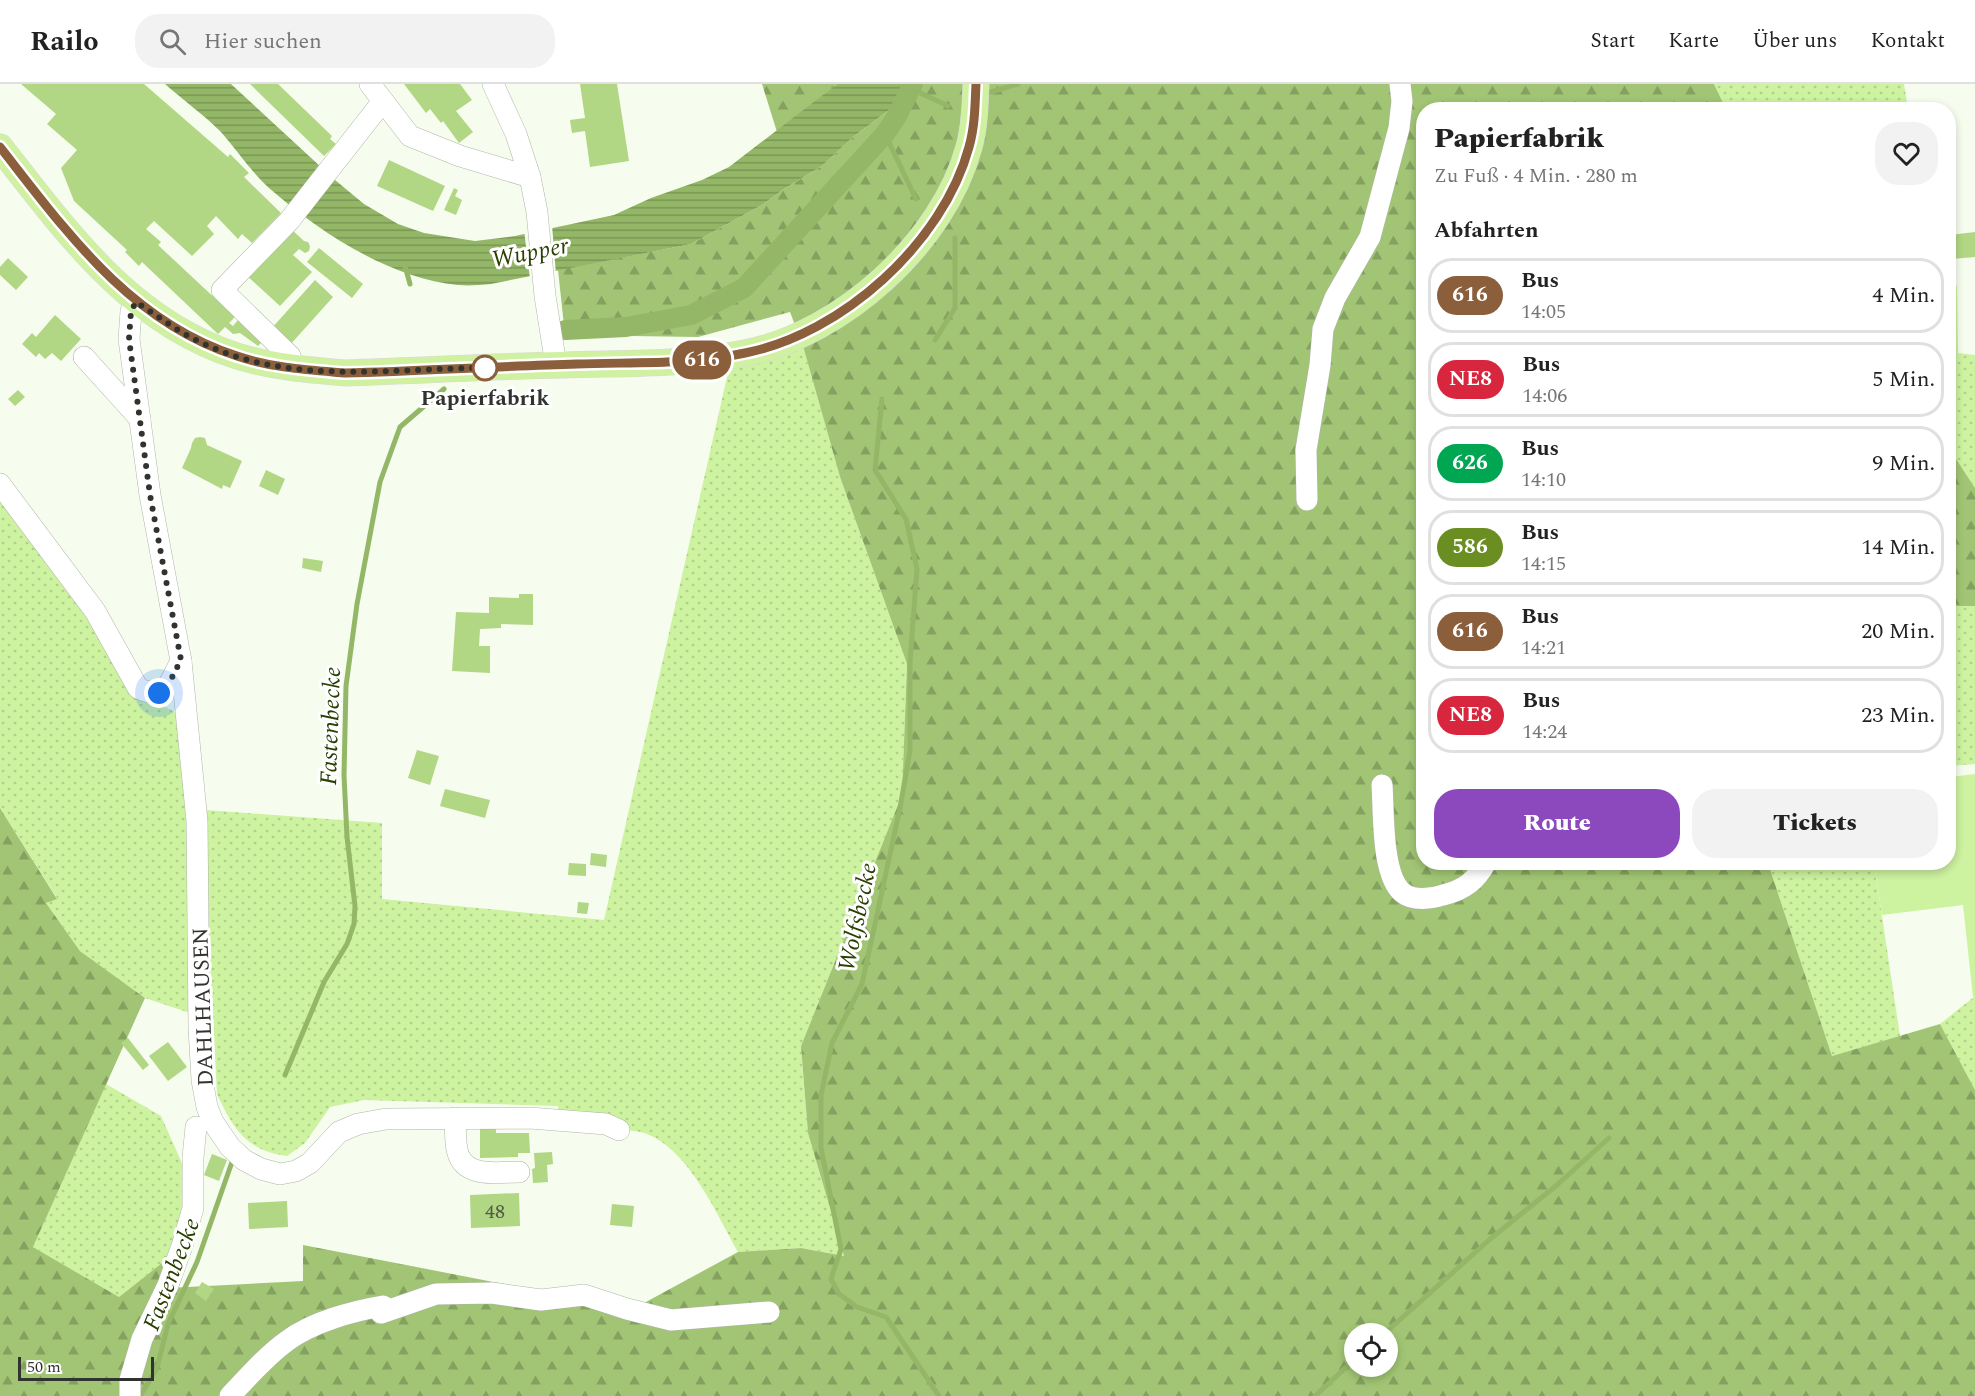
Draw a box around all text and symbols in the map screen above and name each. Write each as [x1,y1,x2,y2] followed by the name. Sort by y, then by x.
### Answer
[135,14,555,68] search box
[30,20,99,63] text: Railo
[156,25,189,58] icon: search
[204,25,322,58] text: Hier suchen
[1590,25,1635,57] text: Start
[1668,25,1719,57] text: Karte
[1752,25,1837,57] text: Über uns
[1870,25,1945,57] text: Kontakt
[1434,117,1604,160] text: Papierfabrik
[1875,122,1938,185] button: heart
[1434,161,1638,191] text: Zu Fuß · 4 Min. · 280 m
[1434,214,1539,247] text: Abfahrten
[489,228,573,278] water label: Wupper
[1521,264,1559,297] text: Bus
[1452,279,1488,311] text: 616
[1872,279,1935,312] text: 4 Min.
[1521,297,1566,327] text: 14:05
[668,340,736,380] line badge: 616
[684,344,720,376] text: 616
[1522,348,1560,381] text: Bus
[472,355,498,381] marker: Papierfabrik
[1449,363,1492,395] text: NE8
[1872,363,1935,396] text: 5 Min.
[1522,381,1567,411] text: 14:06
[421,382,550,415] place label: Papierfabrik
[1521,432,1559,465] text: Bus
[1452,447,1488,479] text: 626
[1872,447,1935,480] text: 9 Min.
[1521,465,1566,495] text: 14:10
[1521,516,1559,549] text: Bus
[1452,531,1488,563] text: 586
[1861,531,1935,564] text: 14 Min.
[1521,549,1566,579] text: 14:15
[1521,600,1559,633] text: Bus
[1452,615,1488,647] text: 616
[1861,615,1935,648] text: 20 Min.
[1521,633,1566,663] text: 14:21
[311,666,351,786] water label: Fastenbecke
[144,678,174,708] your location
[1522,684,1560,717] text: Bus
[1449,699,1492,731] text: NE8
[1861,699,1935,732] text: 23 Min.
[1522,717,1567,747] text: 14:24
[1434,789,1680,858] button: Route
[1692,789,1938,858] button: Tickets
[829,859,887,975] water label: Wolfsbecke
[184,927,223,1087] street label: DAHLHAUSEN
[485,1197,505,1227] house number: 48
[134,1213,210,1336] water label: Fastenbecke
[1344,1323,1398,1377] map controls
[1344,1323,1398,1377] button: locate
[18,1354,154,1382] scale bar
[27,1355,61,1379] text: 50 m

